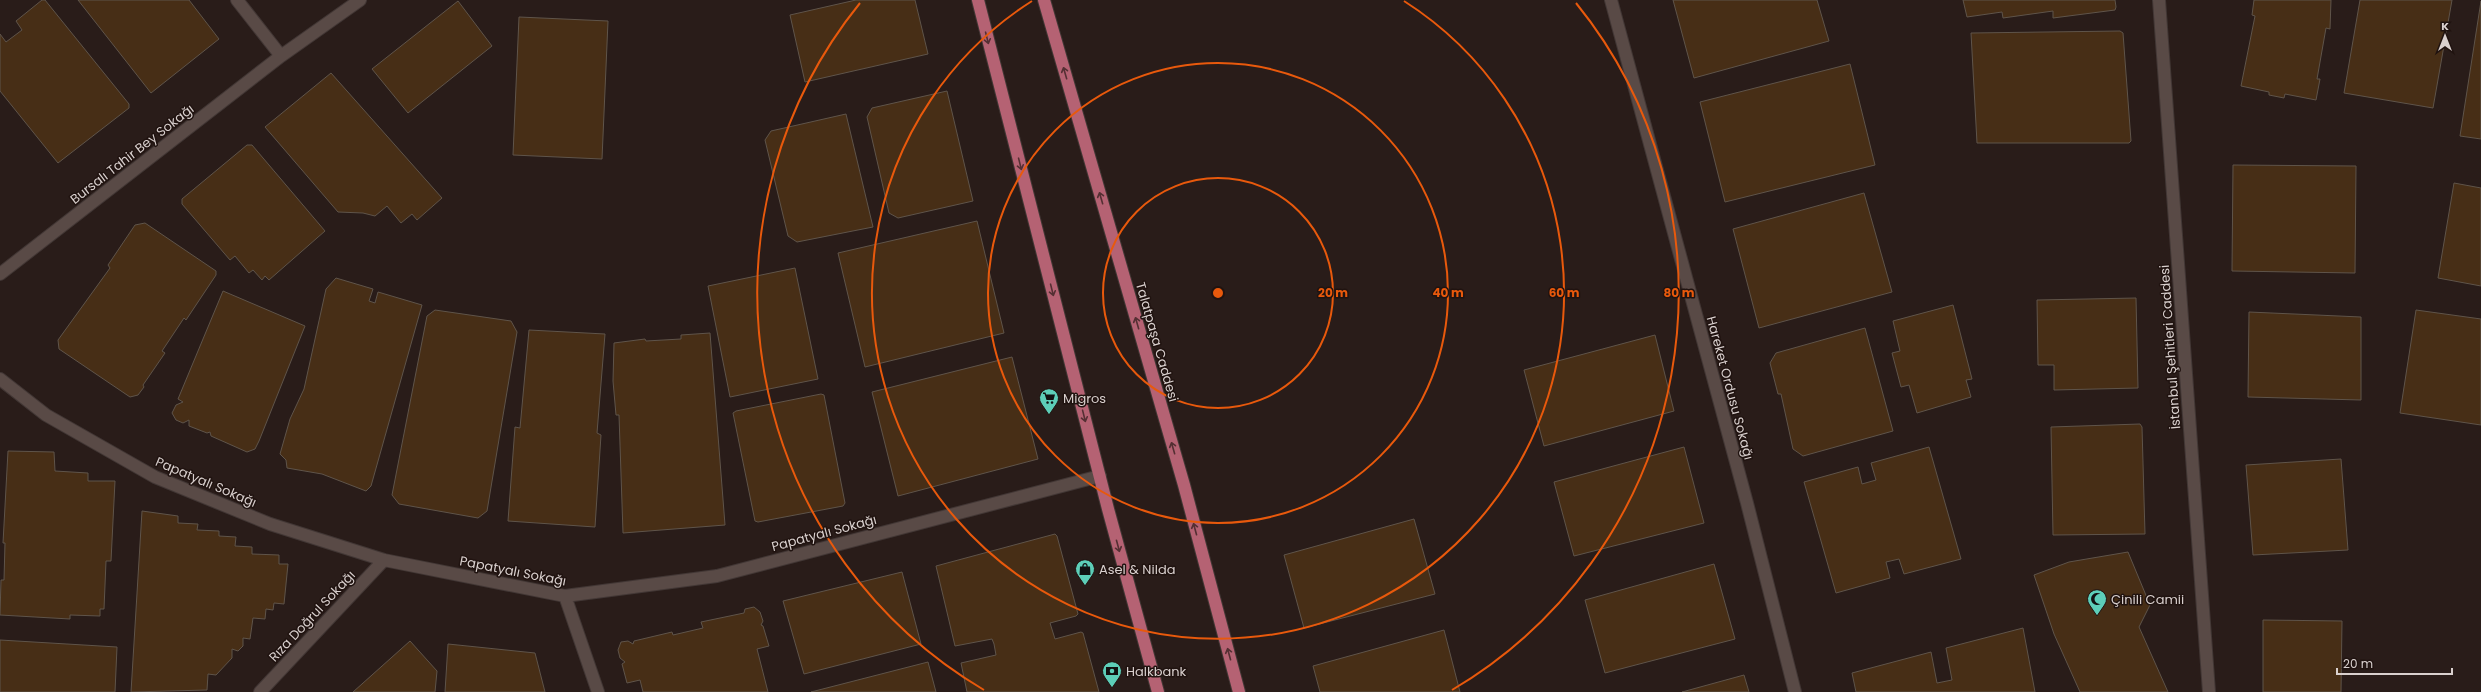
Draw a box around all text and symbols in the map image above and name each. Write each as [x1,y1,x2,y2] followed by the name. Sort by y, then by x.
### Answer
[2425,16,2465,56] north arrow
[2441,18,2449,34] text: K
[984,31,992,44] one-way arrow
[1061,66,1068,79] one-way arrow
[66,100,198,208] street label: Bursalı Tahir Bey Sokağı
[1016,157,1024,170] one-way arrow
[1097,191,1104,204] one-way arrow
[2155,264,2185,430] street label: İstanbul Şehitleri Caddesi
[1131,280,1183,404] street label: Talatpaşa Caddesi
[1049,283,1056,296] one-way arrow
[1318,284,1348,301] text: 20 m
[1432,284,1464,301] text: 40 m
[1549,284,1580,301] text: 60 m
[1664,284,1695,301] text: 80 m
[1211,286,1225,300] centre of rings
[1702,314,1758,462] street label: Hareket Ordusu Sokağı
[1133,316,1140,329] one-way arrow
[1038,387,1060,415] supermarket icon: Migros
[1063,389,1106,408] place label: Migros
[1081,409,1088,422] one-way arrow
[1169,441,1176,454] one-way arrow
[153,452,259,512] street label: Papatyalı Sokağı
[769,510,879,556] street label: Papatyalı Sokağı
[1191,522,1199,535] one-way arrow
[1115,540,1122,553] one-way arrow
[458,551,568,591] street label: Papatyalı Sokağı
[1074,558,1096,586] shop icon: Asel & Nilda
[1099,560,1175,579] place label: Asel & Nilda
[265,566,359,666] street label: Rıza Doğrul Sokağı
[2086,588,2108,616] mosque icon: Çinili Camii
[2111,590,2184,609] place label: Çinili Camii
[1224,648,1232,661] one-way arrow
[2337,650,2452,676] scale bar
[2343,655,2373,672] text: 20 m
[1101,660,1123,688] bank icon: Halkbank
[1126,662,1187,681] place label: Halkbank

